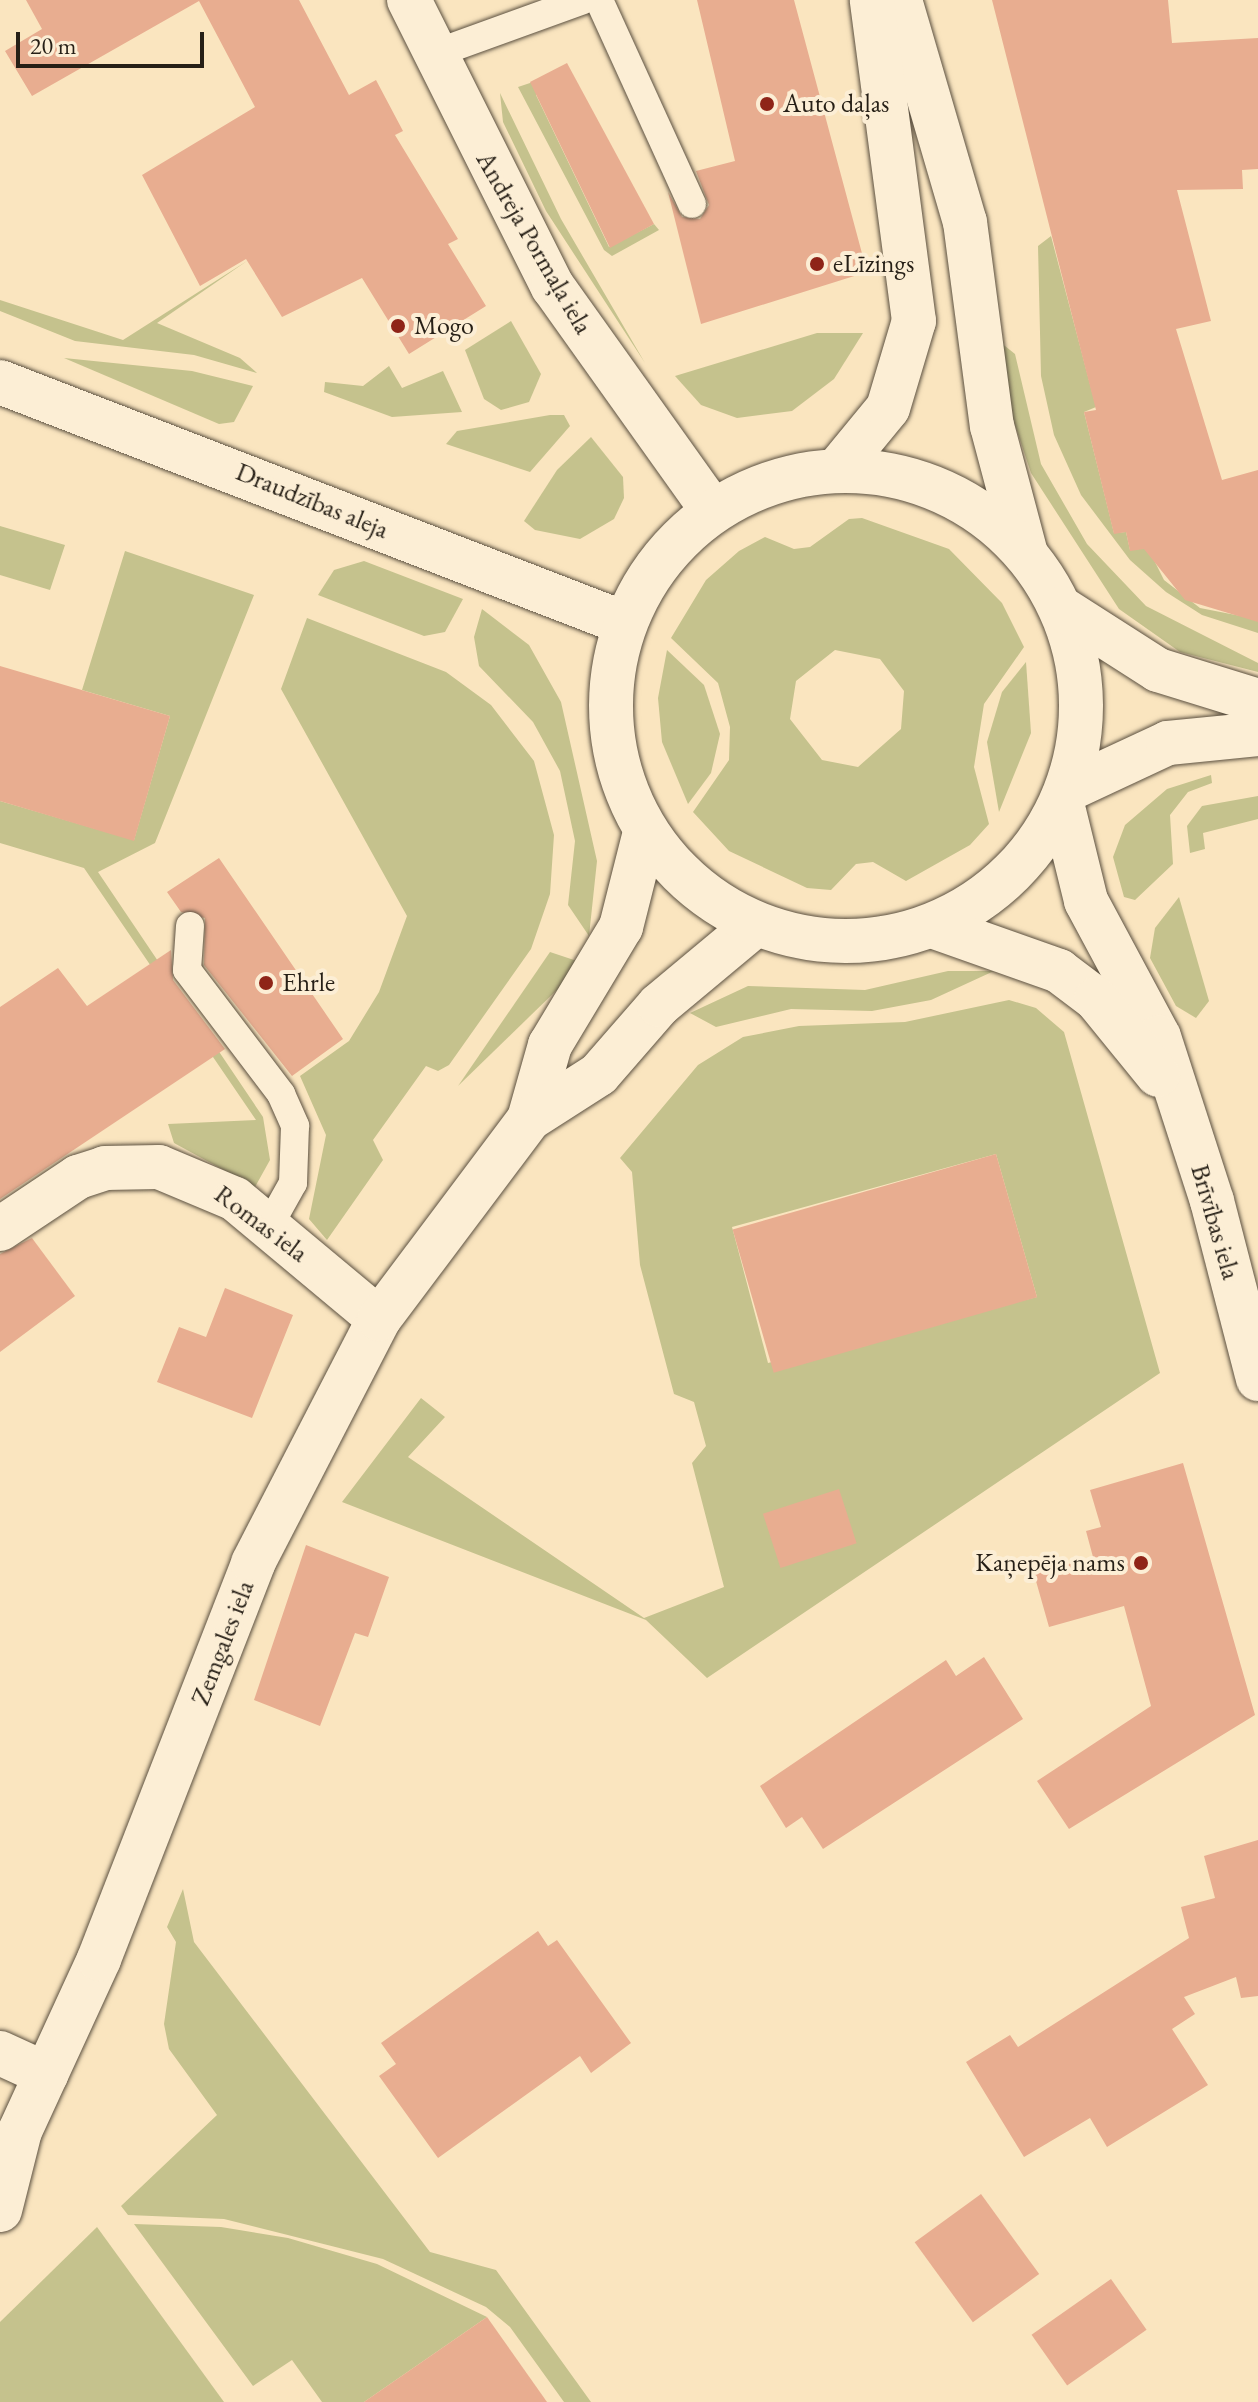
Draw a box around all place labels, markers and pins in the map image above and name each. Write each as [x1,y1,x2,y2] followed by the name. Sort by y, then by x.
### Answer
[783,88,889,120] place label: Auto daļas
[758,95,776,113] marker: Auto daļas
[833,248,914,280] place label: eLīzings
[808,255,826,273] marker: eLīzings
[414,310,474,342] place label: Mogo
[389,317,407,335] marker: Mogo
[282,967,335,999] place label: Ehrle
[257,974,275,992] marker: Ehrle
[975,1547,1125,1579] place label: Kaņepēja nams
[1132,1554,1150,1572] marker: Kaņepēja nams

